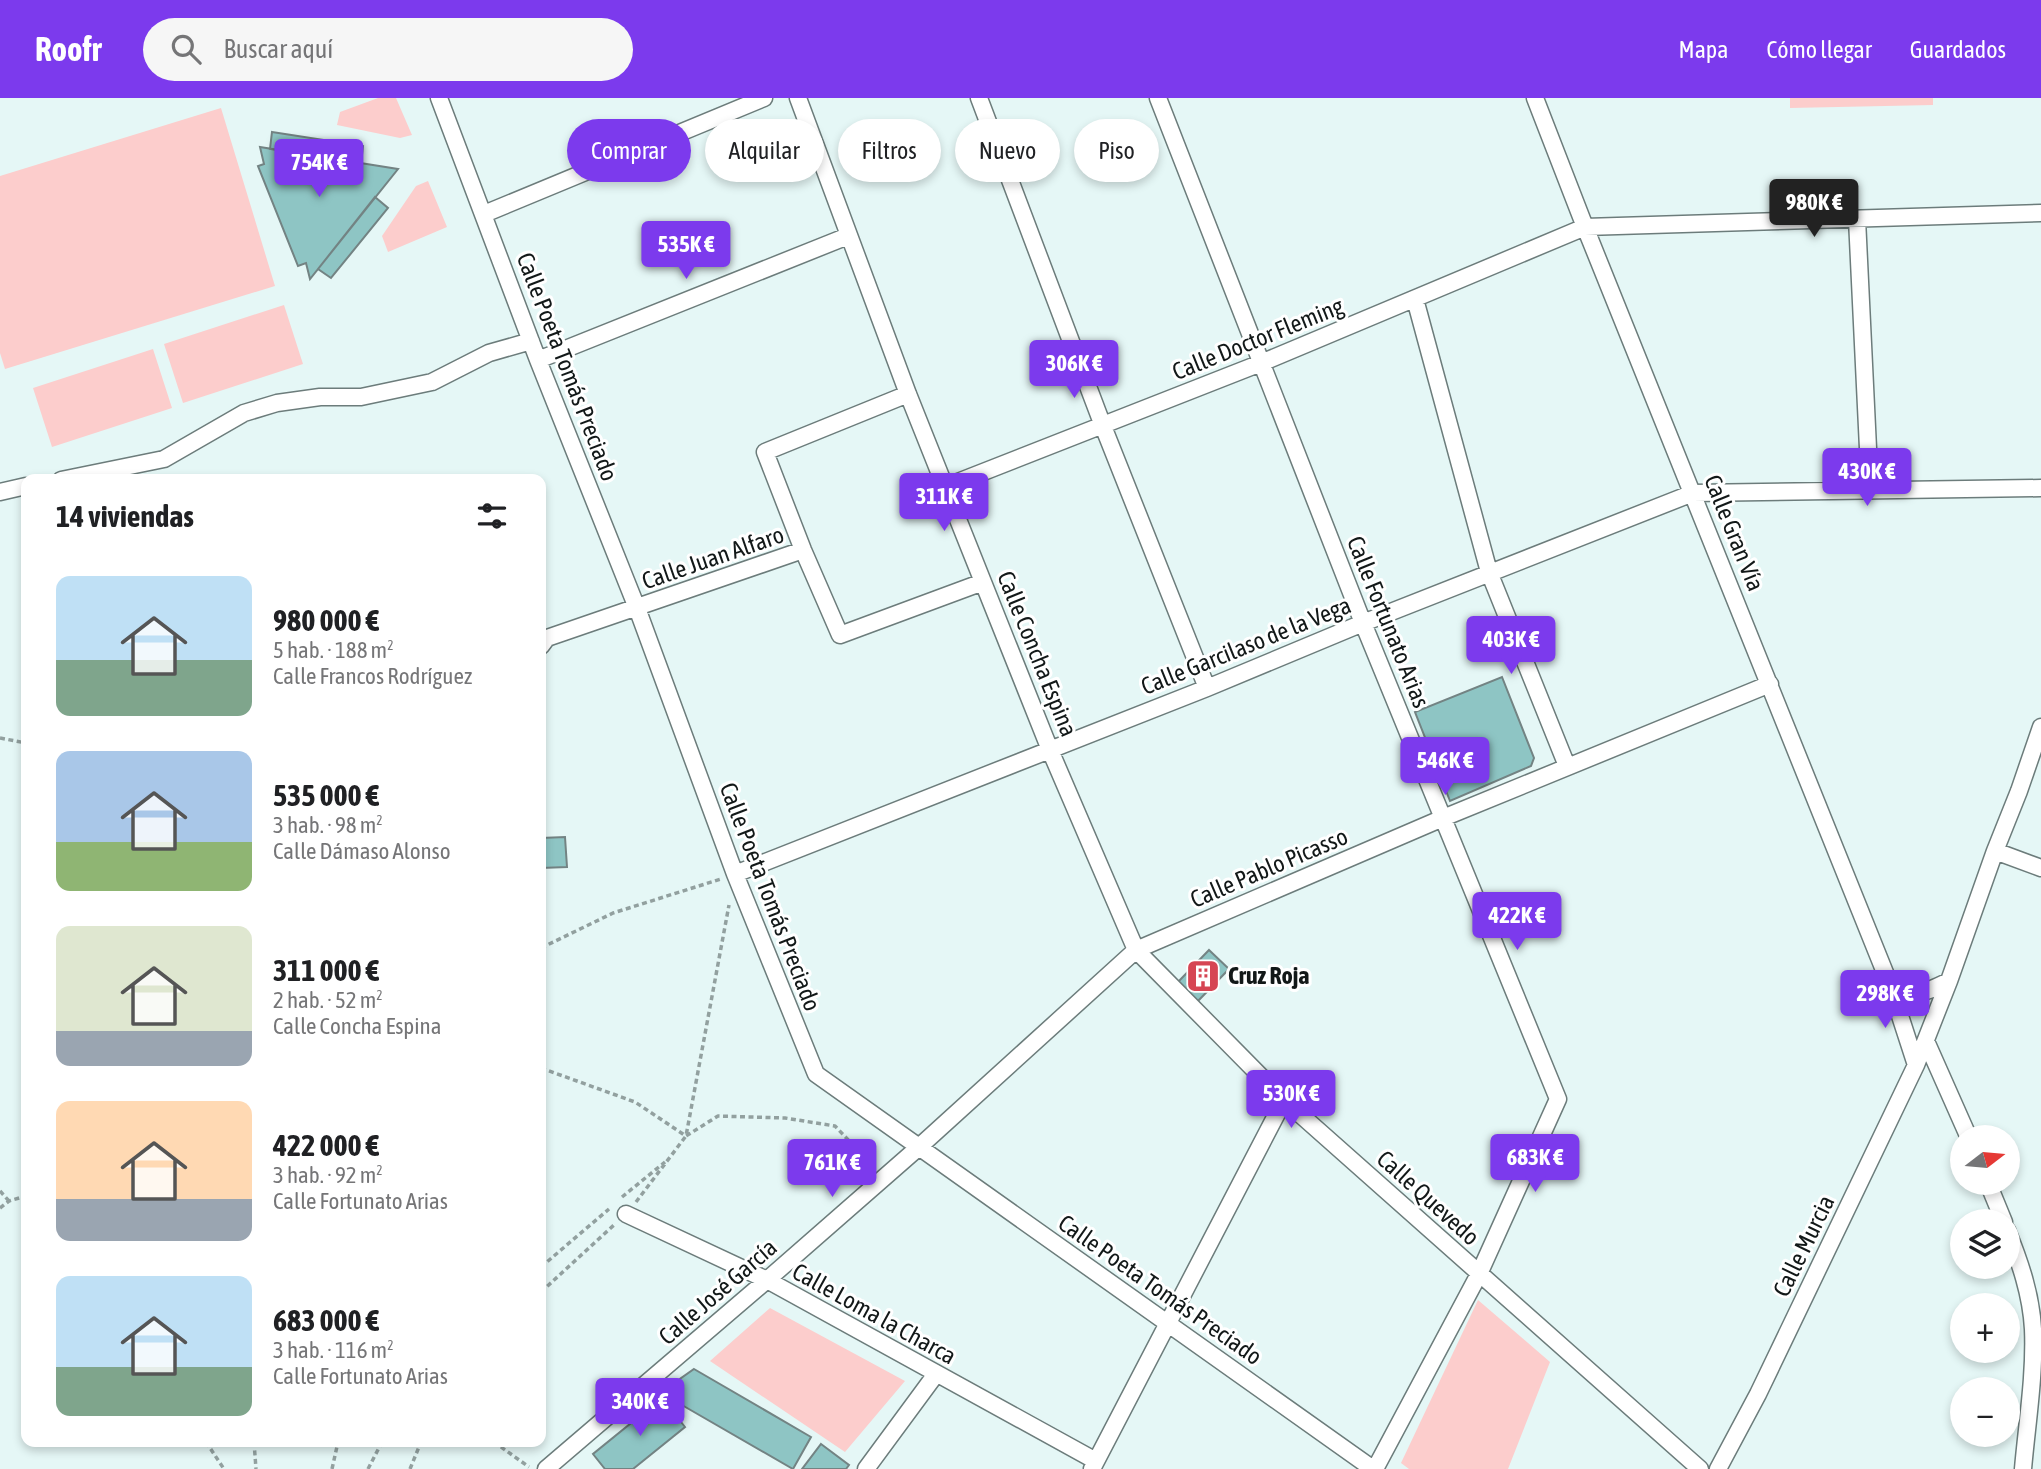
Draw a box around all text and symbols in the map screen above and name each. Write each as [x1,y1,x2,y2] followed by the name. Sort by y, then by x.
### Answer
[143,18,633,81] search box
[35,30,101,68] text: Roofr
[167,30,205,68] icon: search
[223,34,333,64] text: Buscar aquí
[1679,36,1728,63] text: Mapa
[1766,36,1872,63] text: Cómo llegar
[1910,36,2006,63] text: Guardados
[567,119,691,182] chip: Comprar
[705,119,824,182] chip: Alquilar
[838,119,941,182] chip: Filtros
[955,119,1060,182] chip: Nuevo
[1074,119,1159,182] chip: Piso
[262,140,376,199] pin: 754K €
[290,149,348,175] text: 754K €
[1757,180,1871,239] pin: 980K €
[1785,189,1843,215] text: 980K €
[629,222,743,281] pin: 535K €
[657,231,715,257] text: 535K €
[511,249,623,485] street label: Calle Poeta Tomás Preciado
[1168,292,1348,385] street label: Calle Doctor Fleming
[1017,341,1131,400] pin: 306K €
[1045,350,1103,376] text: 306K €
[1810,448,1924,508] pin: 430K €
[1838,458,1896,484] text: 430K €
[1699,471,1770,595] street label: Calle Gran Vía
[887,474,1001,533] pin: 311K €
[915,483,973,509] text: 311K €
[473,497,511,535] icon: filters
[56,499,194,533] text: 14 viviendas
[638,521,787,594] street label: Calle Juan Alfaro
[1342,532,1435,711] street label: Calle Fortunato Arias
[992,567,1083,740] street label: Calle Concha Espina
[1137,591,1355,700] street label: Calle Garcilaso de la Vega
[273,603,379,637] text: 980 000 €
[112,604,196,688] icon: home
[1454,616,1568,676] pin: 403K €
[1482,626,1540,652] text: 403K €
[273,637,394,663] text: 5 hab. · 188 m²
[273,663,472,689] text: Calle Francos Rodríguez
[1388,738,1502,797] pin: 546K €
[1416,747,1474,773] text: 546K €
[273,778,379,812] text: 535 000 €
[112,779,196,863] icon: home
[714,779,826,1015] street label: Calle Poeta Tomás Preciado
[273,812,383,838] text: 3 hab. · 98 m²
[1186,822,1351,913] street label: Calle Pablo Picasso
[273,838,451,864] text: Calle Dámaso Alonso
[1460,892,1574,952] pin: 422K €
[1488,902,1546,928] text: 422K €
[273,953,379,987] text: 311 000 €
[112,954,196,1038] icon: home
[1184,957,1222,995] building icon: Cruz Roja
[1228,962,1309,989] place label: Cruz Roja
[1828,970,1942,1030] pin: 298K €
[1856,980,1914,1006] text: 298K €
[273,987,383,1013] text: 2 hab. · 52 m²
[273,1013,441,1039] text: Calle Concha Espina
[1234,1070,1348,1130] pin: 530K €
[1262,1080,1320,1106] text: 530K €
[1950,1125,2020,1195] north arrow
[1950,1125,2020,1447] map controls
[273,1128,379,1162] text: 422 000 €
[112,1129,196,1213] icon: home
[1478,1134,1592,1194] pin: 683K €
[775,1140,889,1199] pin: 761K €
[1506,1144,1564,1170] text: 683K €
[1372,1145,1485,1250] street label: Calle Quevedo
[803,1149,861,1175] text: 761K €
[273,1162,383,1188] text: 3 hab. · 92 m²
[273,1188,448,1214] text: Calle Fortunato Arias
[1768,1191,1840,1301] street label: Calle Murcia
[1053,1209,1267,1370] street label: Calle Poeta Tomás Preciado
[1950,1209,2020,1279] button: layers
[653,1233,782,1350] street label: Calle José García
[788,1258,961,1370] street label: Calle Loma la Charca
[1950,1293,2020,1363] button: +
[273,1303,379,1337] text: 683 000 €
[112,1304,196,1388] icon: home
[273,1337,394,1363] text: 3 hab. · 116 m²
[273,1363,448,1389] text: Calle Fortunato Arias
[1950,1377,2020,1447] button: −
[583,1378,697,1438] pin: 340K €
[611,1388,669,1414] text: 340K €

